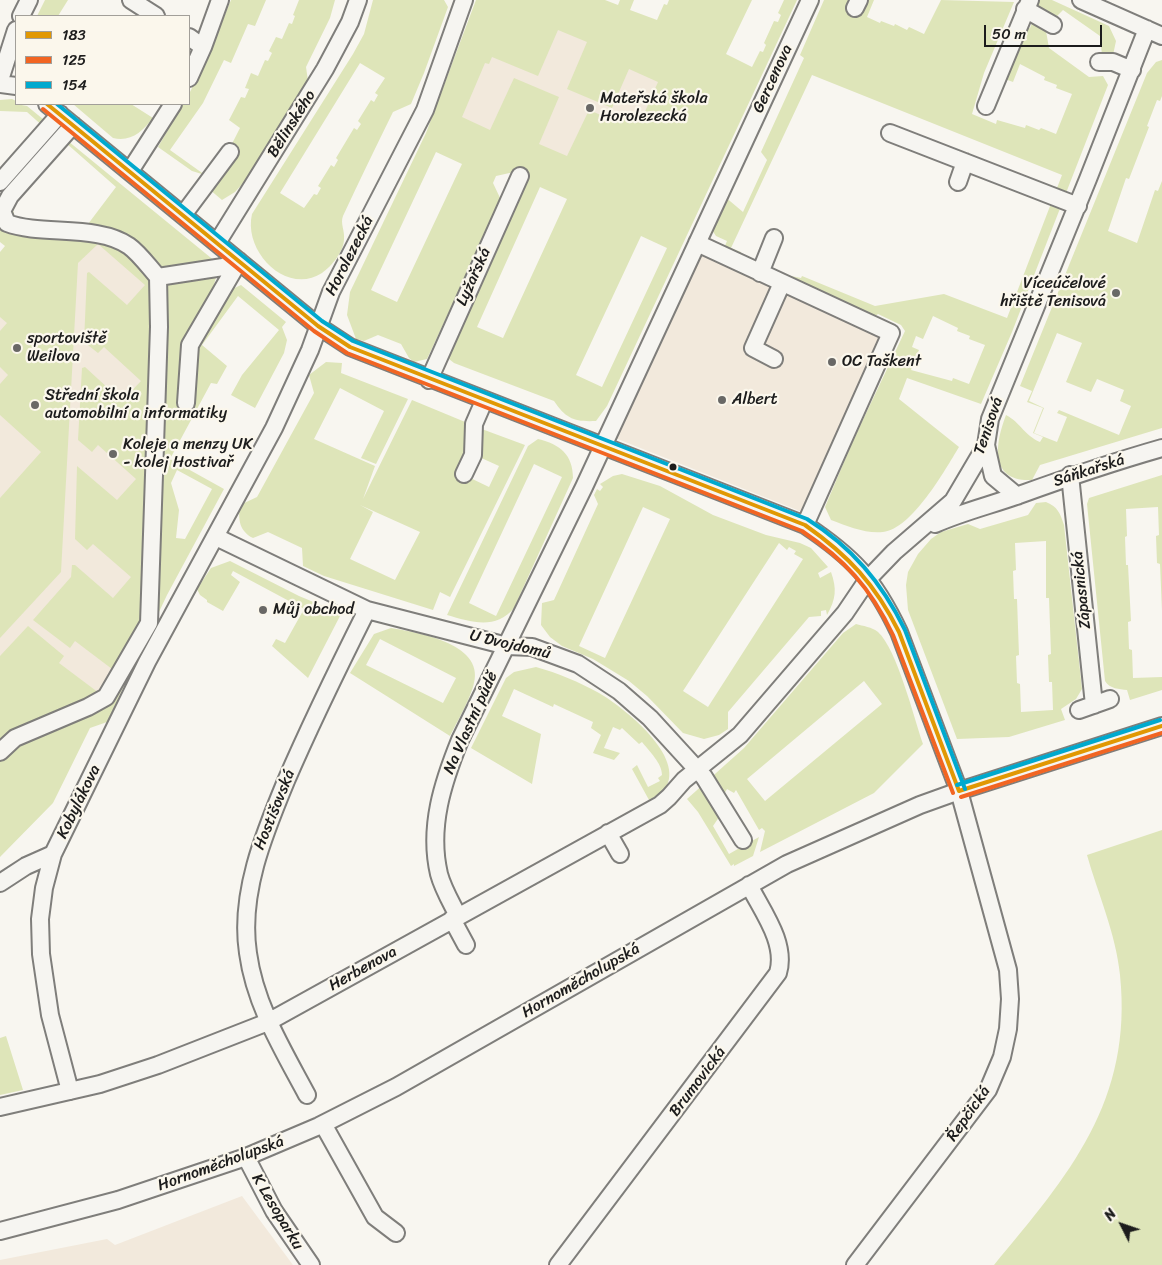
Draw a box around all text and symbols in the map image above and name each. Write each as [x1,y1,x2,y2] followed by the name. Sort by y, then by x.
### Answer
[15,15,190,105] legend
[987,15,1104,47] scale bar
[992,21,1026,47] text: 50 m
[62,22,86,48] text: 183
[749,42,797,116] street label: Gercenova
[62,47,86,73] text: 125
[62,72,87,98] text: 154
[264,87,320,161] street label: Bělinského
[600,89,707,127] place label: Mateřská škola Horolezecká
[584,102,596,114] marker: Mateřská škola Horolezecká
[322,213,378,299] street label: Horolezecká
[453,245,495,309] street label: Lyžařská
[1000,274,1106,312] place label: Víceúčelové hřiště Tenisová
[1110,287,1122,299] marker: Víceúčelové hřiště Tenisová
[27,329,107,367] place label: sportoviště Weilova
[11,342,23,354] marker: sportoviště Weilova
[842,352,921,372] place label: OC Taškent
[826,356,838,368] marker: OC Taškent
[45,386,227,424] place label: Střední škola automobilní a informatiky
[732,390,777,410] place label: Albert
[716,394,728,406] marker: Albert
[970,395,1008,457] street label: Tenisová
[29,399,41,411] marker: Střední škola automobilní a informatiky
[123,435,252,473] place label: Koleje a menzy UK - kolej Hostivař
[107,448,119,460] marker: Koleje a menzy UK - kolej Hostivař
[1051,450,1127,492] street label: Sáňkařská
[668,462,678,472] unlabelled marker
[1068,550,1096,630] street label: Zápasnická
[273,600,354,620] place label: Můj obchod
[257,604,269,616] marker: Můj obchod
[468,626,552,664] street label: U Dvojdomů
[440,669,502,777] street label: Na Vlastní půdě
[53,762,105,842] street label: Kobylákova
[250,767,300,853] street label: Hostišovská
[519,939,643,1023] street label: Hornoměcholupská
[326,942,400,996] street label: Herbenova
[666,1043,730,1121] street label: Brumovická
[943,1083,995,1145] street label: Řepčická
[155,1132,287,1196] street label: Hornoměcholupská
[247,1171,307,1253] street label: K Lesoparku
[1097,1200,1147,1250] north arrow
[1098,1203,1123,1227] text: N

